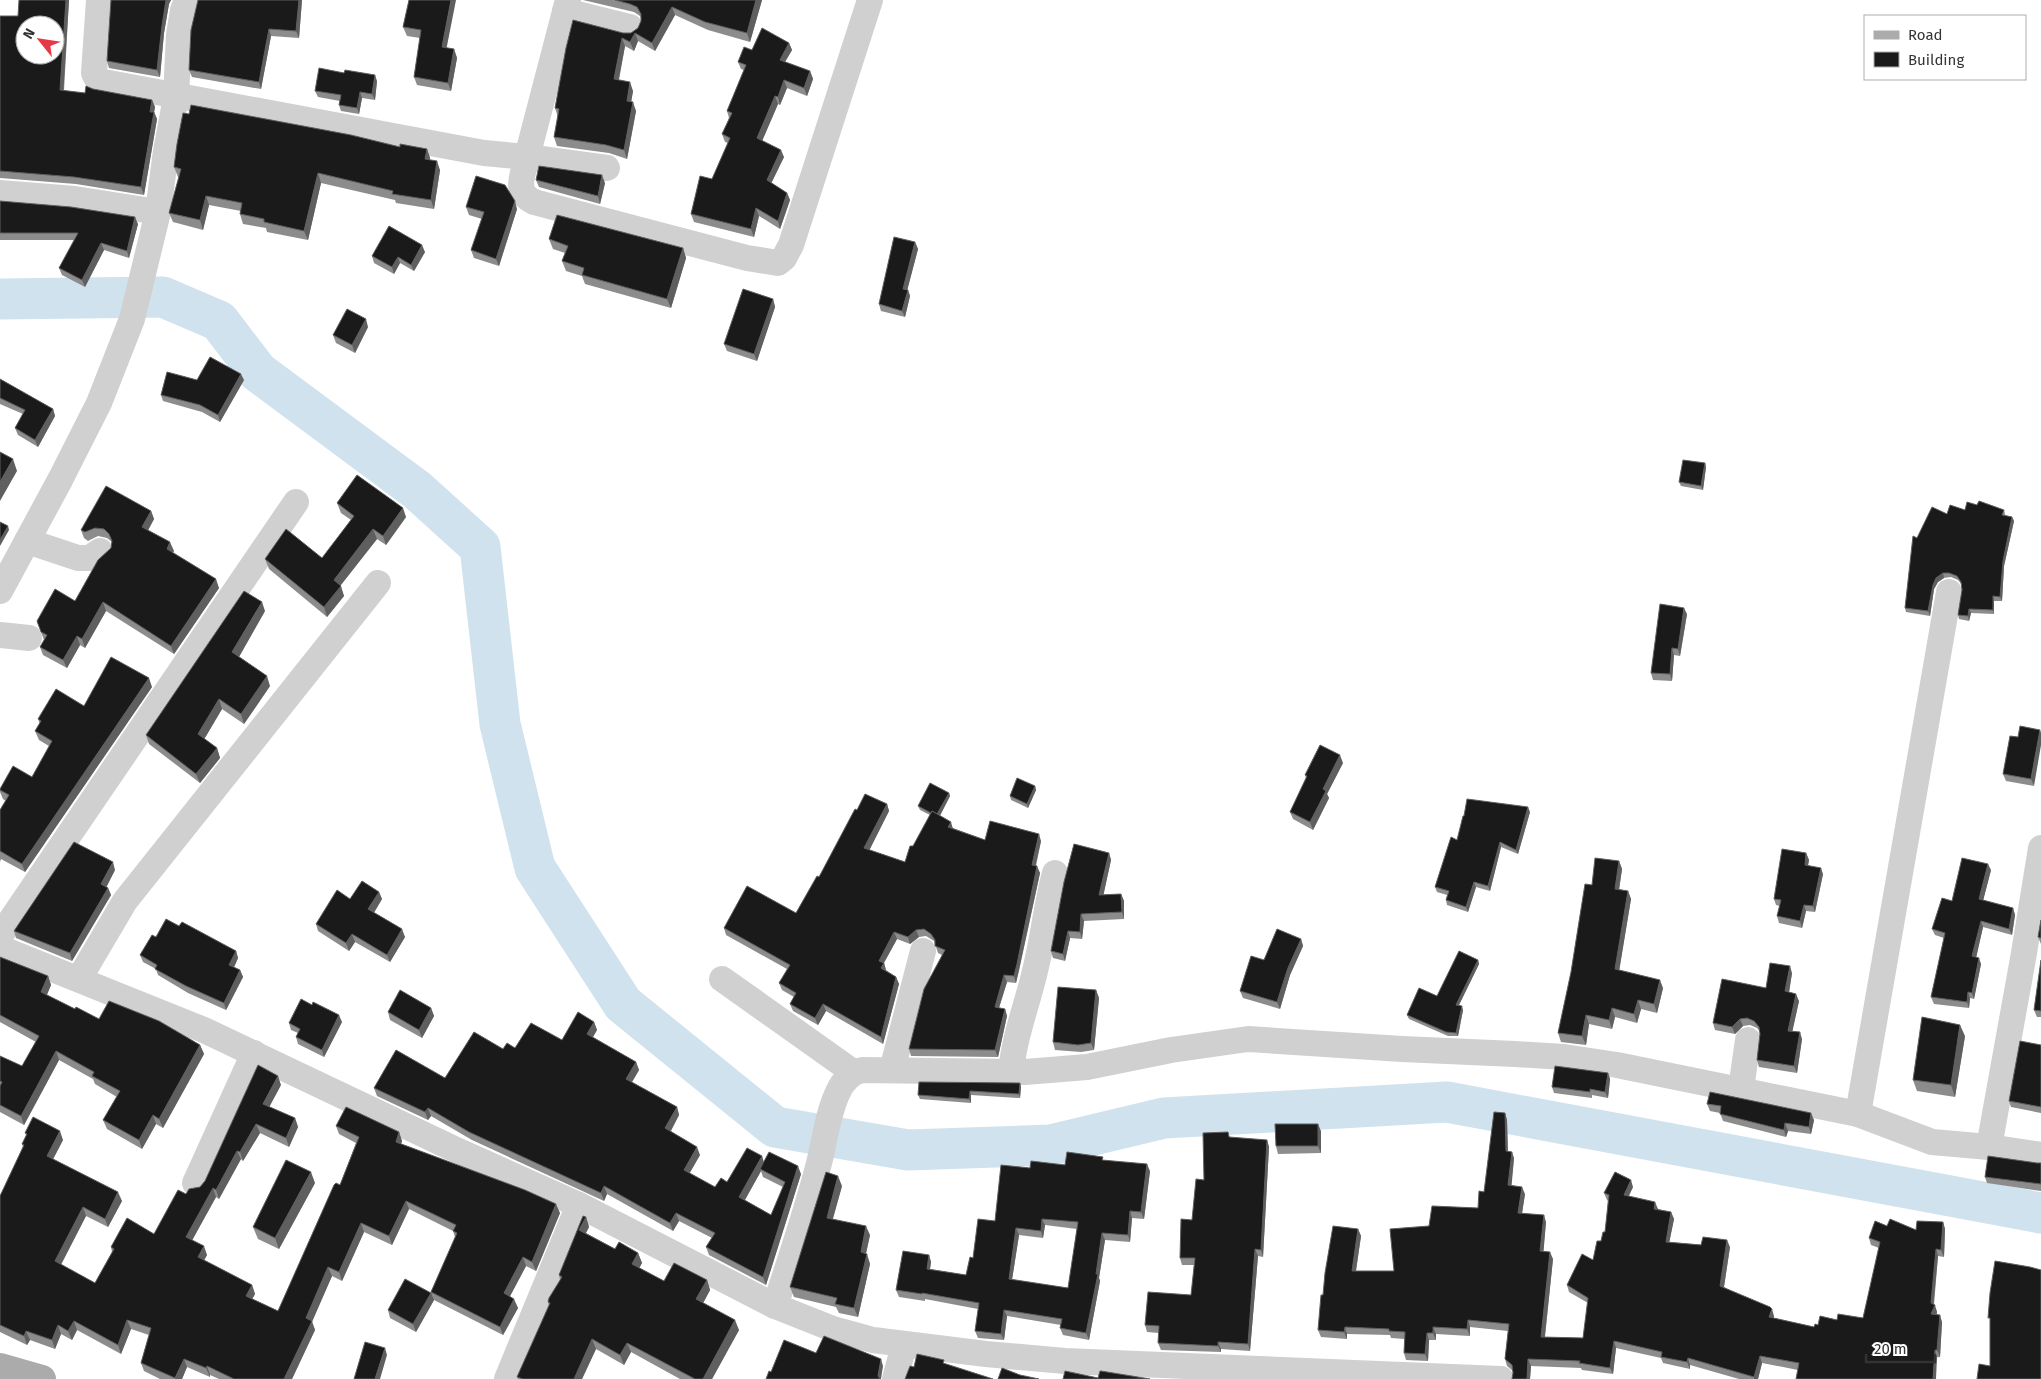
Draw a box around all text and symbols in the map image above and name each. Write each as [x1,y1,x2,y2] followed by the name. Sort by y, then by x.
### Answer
[15,15,65,65] north arrow
[1864,15,2026,80] legend
[19,25,39,42] text: N
[1908,26,1943,44] text: Road
[1908,51,1964,69] text: Building
[1866,1332,1935,1364] scale bar
[1874,1340,1907,1358] text: 20 m

